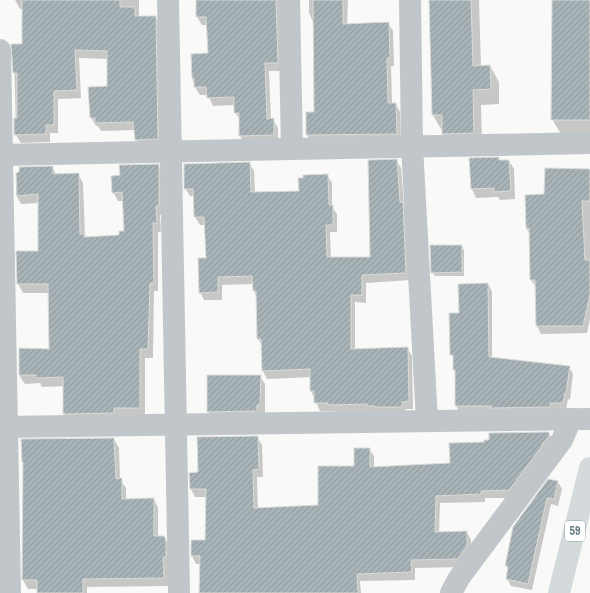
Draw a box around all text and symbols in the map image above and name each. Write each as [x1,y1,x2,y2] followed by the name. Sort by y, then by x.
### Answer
[565,521,585,541] road number: 59

